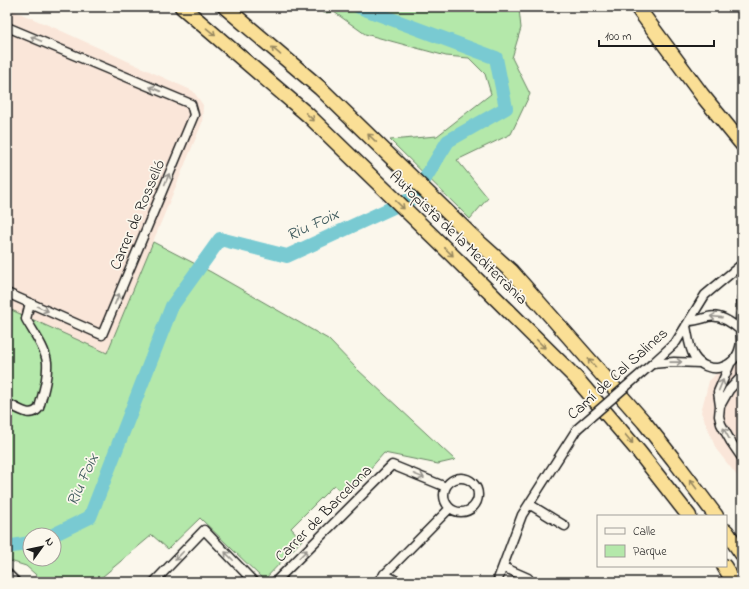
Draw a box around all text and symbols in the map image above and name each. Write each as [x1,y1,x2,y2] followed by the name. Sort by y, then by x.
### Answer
[599,22,714,48] scale bar
[206,28,217,37] one-way arrow
[605,28,632,46] text: 100 m
[30,34,42,42] one-way arrow
[271,46,281,55] one-way arrow
[150,85,162,93] one-way arrow
[305,112,315,122] one-way arrow
[367,134,377,143] one-way arrow
[104,156,172,274] street label: Carrer de Rosselló
[383,165,533,311] street label: Autopista de la Mediterrània
[164,174,172,186] one-way arrow
[395,200,405,210] one-way arrow
[283,201,345,248] water label: Riu Foix
[444,247,454,257] one-way arrow
[114,294,122,306] one-way arrow
[36,306,48,313] one-way arrow
[710,314,723,321] one-way arrow
[562,322,674,426] street label: Camí de Cal Salines
[536,339,546,349] one-way arrow
[588,357,597,368] one-way arrow
[669,358,682,366] one-way arrow
[717,379,725,391] one-way arrow
[722,428,730,440] one-way arrow
[624,434,633,445] one-way arrow
[60,448,106,510] water label: Riu Foix
[270,460,378,568] street label: Carrer de Barcelona
[412,473,424,480] one-way arrow
[689,479,697,490] one-way arrow
[597,515,727,567] legend
[633,523,656,541] text: Calle
[22,527,62,567] north arrow
[41,535,58,550] text: N
[633,543,667,561] text: Parque
[298,549,308,559] one-way arrow
[174,551,183,561] one-way arrow
[224,551,234,561] one-way arrow

